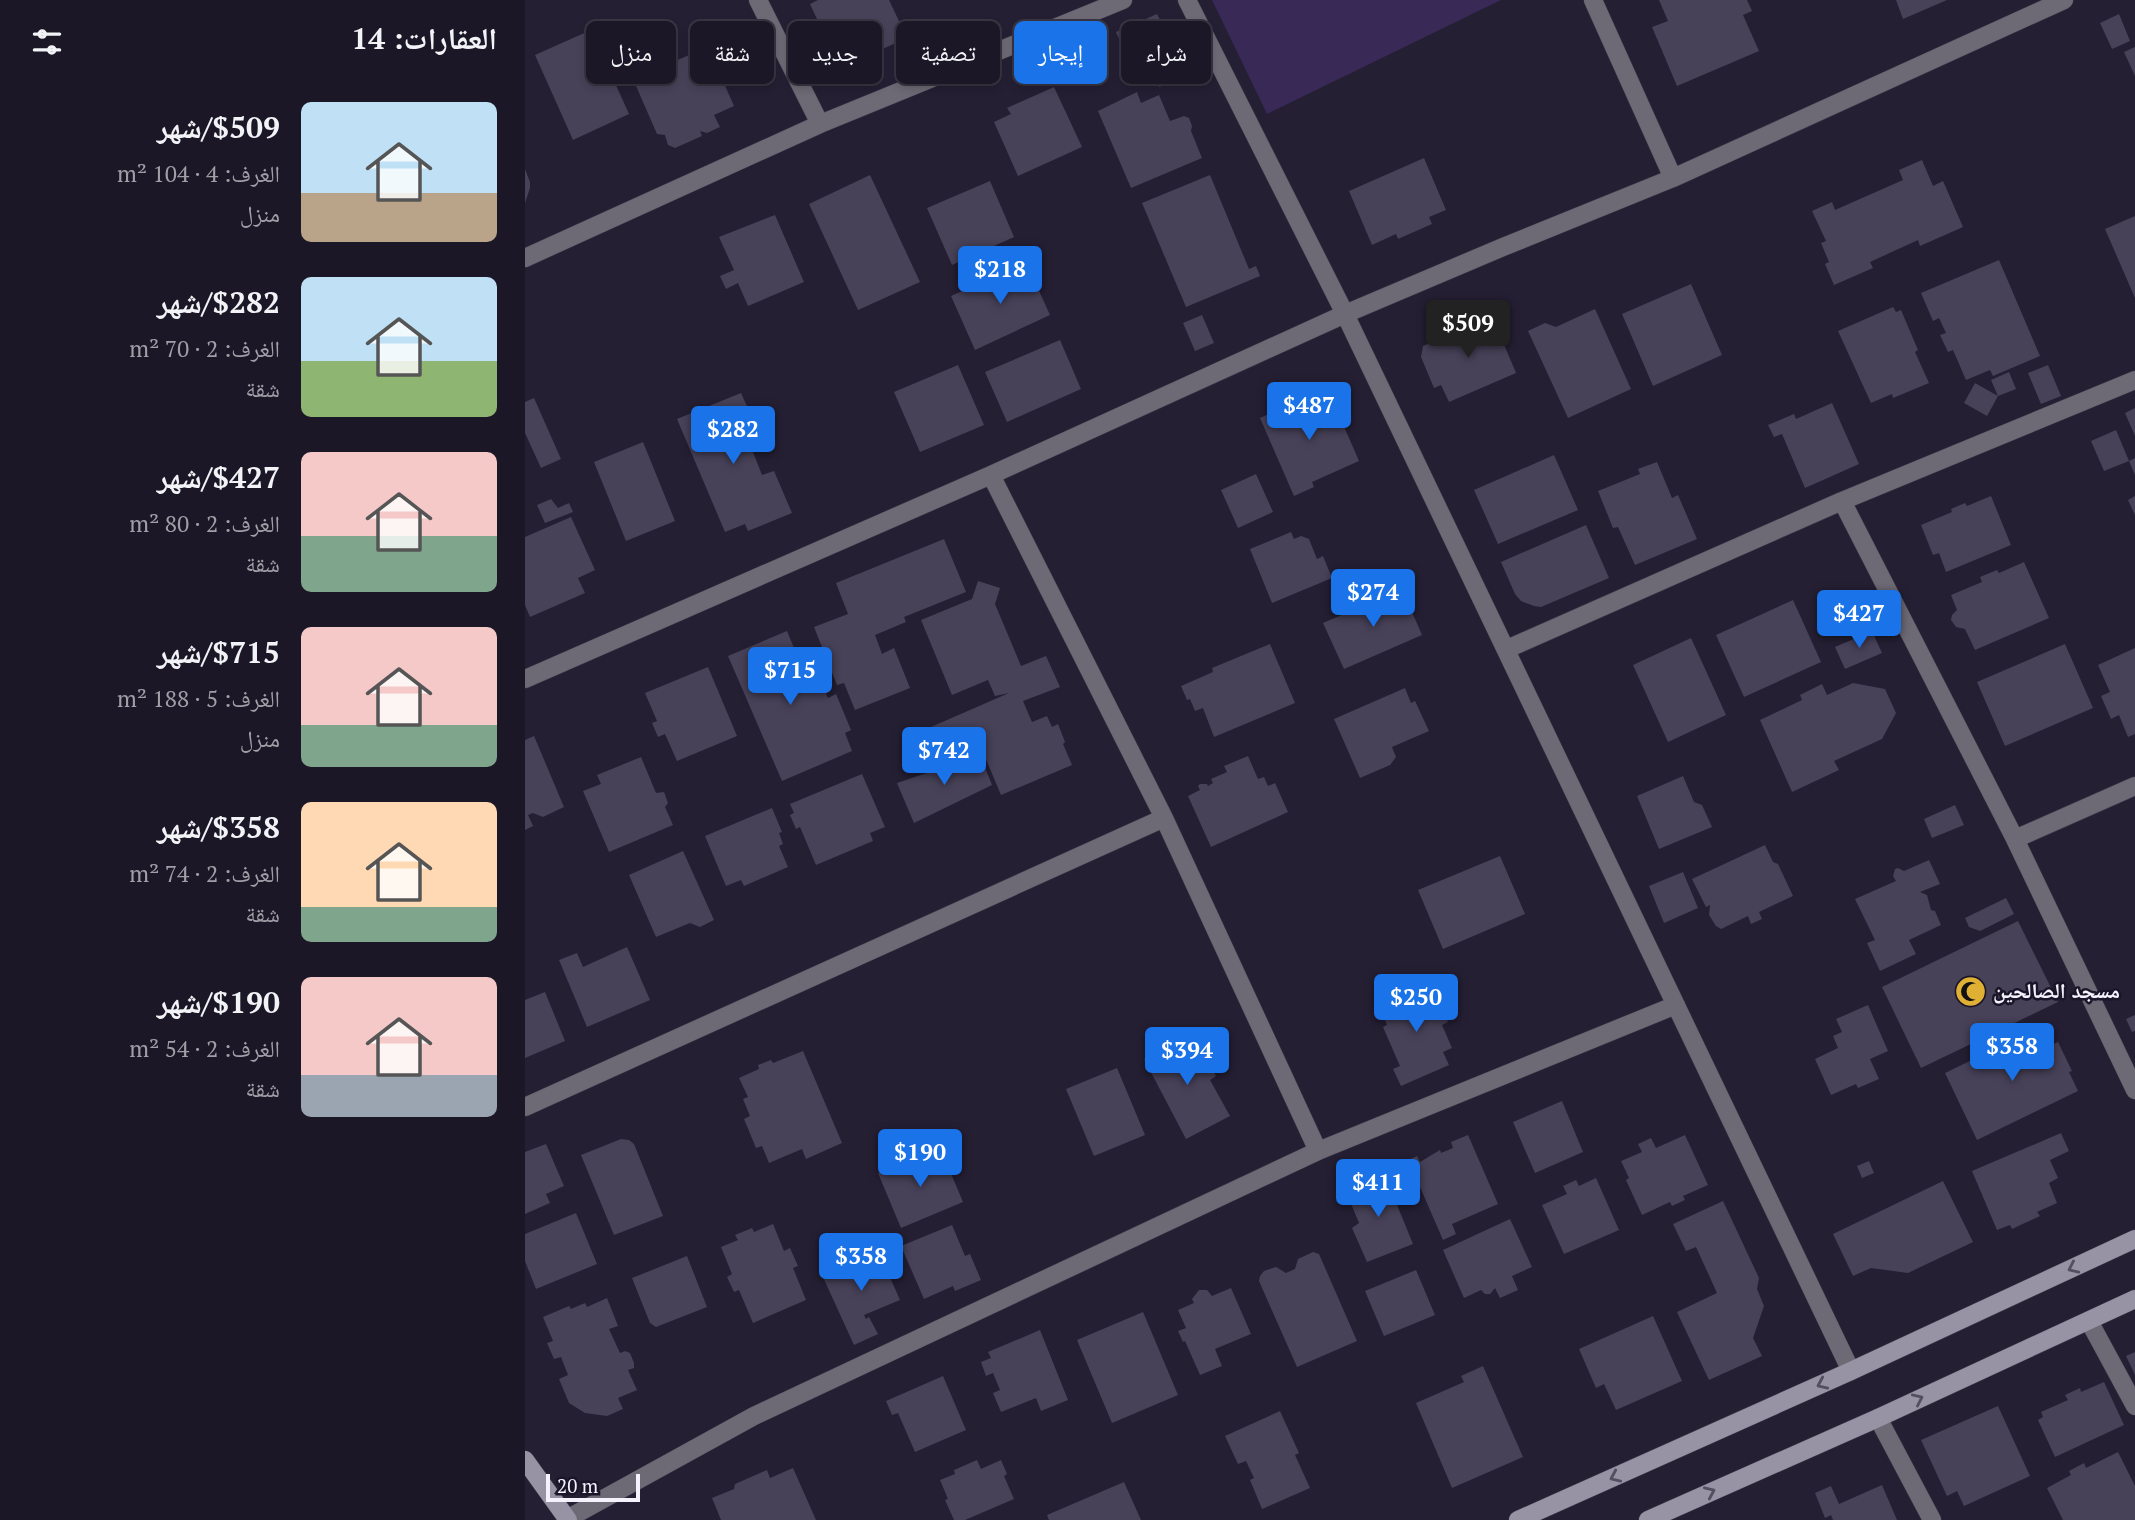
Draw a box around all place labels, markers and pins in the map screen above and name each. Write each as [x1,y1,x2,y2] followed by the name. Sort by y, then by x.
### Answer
[959,246,1041,306] pin: $218
[1427,300,1509,360] pin: $509
[1268,382,1350,442] pin: $487
[692,406,774,466] pin: $282
[1332,570,1414,629] pin: $274
[1818,590,1900,650] pin: $427
[749,648,831,707] pin: $715
[903,728,985,787] pin: $742
[1375,974,1457,1034] pin: $250
[1953,974,1987,1008] mosque icon: مسجد الصالحين
[1993,976,2120,1004] place label: مسجد الصالحين
[1971,1024,2053,1083] pin: $358
[1146,1028,1228,1087] pin: $394
[879,1130,961,1189] pin: $190
[1337,1160,1419,1219] pin: $411
[820,1234,902,1293] pin: $358

